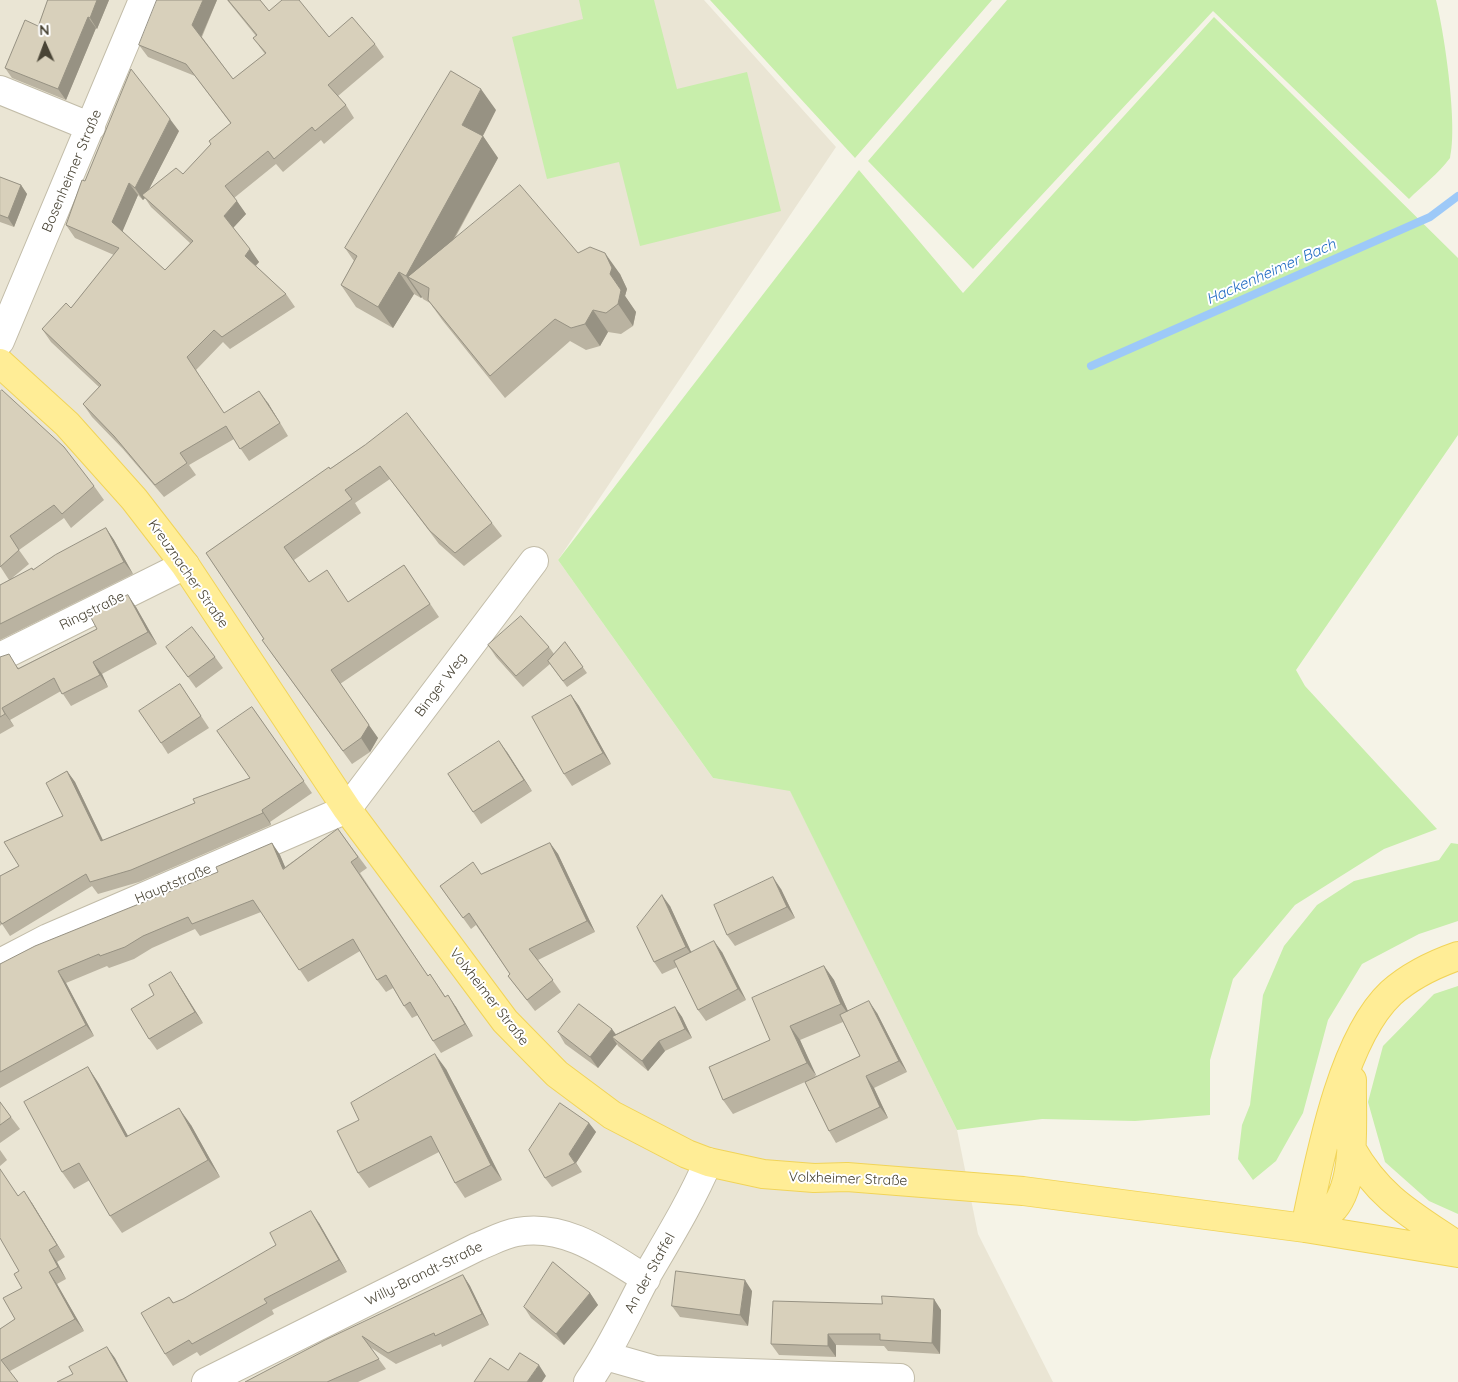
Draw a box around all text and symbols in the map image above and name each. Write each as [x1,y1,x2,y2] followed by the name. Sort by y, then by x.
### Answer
[20,20,70,70] north arrow
[39,21,50,39] text: N
[39,107,105,235] street label: Bosenheimer Straße
[1203,235,1339,309] water label: Hackenheimer Bach
[144,517,232,631] street label: Kreuznacher Straße
[57,588,127,634] street label: Ringstraße
[412,650,470,720] street label: Binger Weg
[132,860,214,908] street label: Hauptstraße
[446,945,532,1049] street label: Volxheimer Straße
[788,1169,908,1189] street label: Volxheimer Straße
[621,1230,679,1316] street label: An der Staffel
[363,1238,485,1310] street label: Willy-Brandt-Straße

